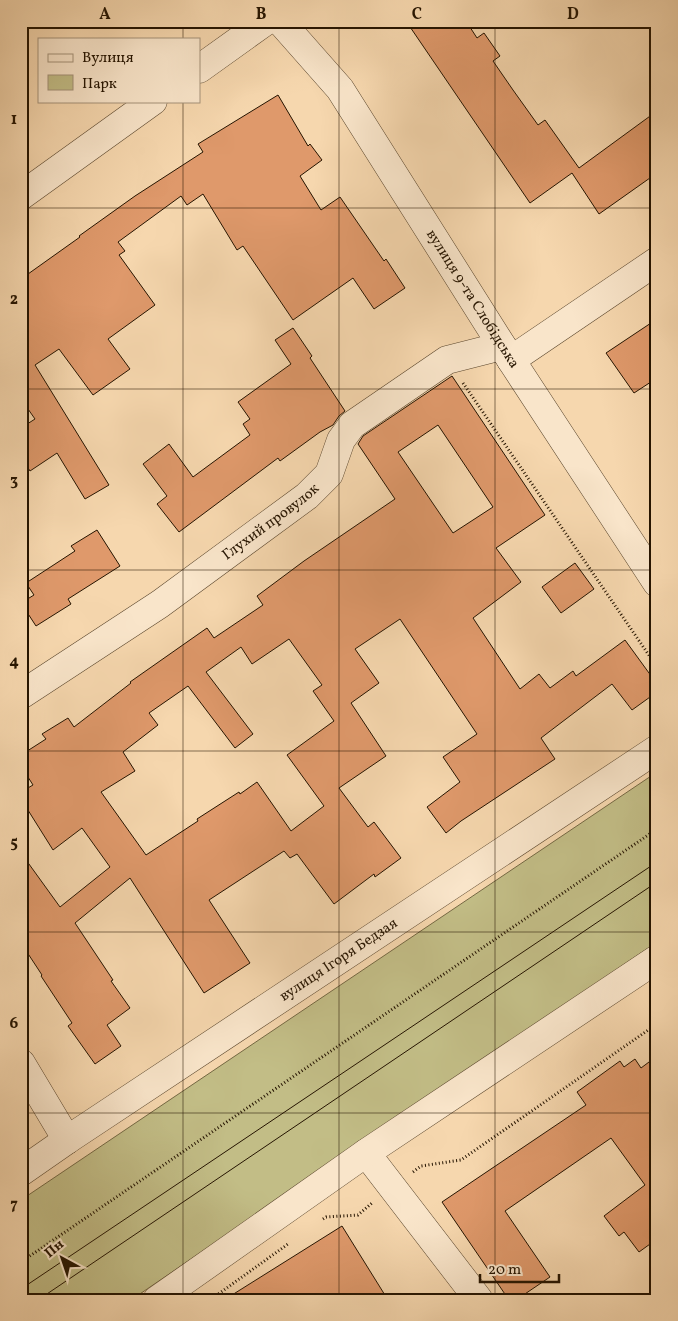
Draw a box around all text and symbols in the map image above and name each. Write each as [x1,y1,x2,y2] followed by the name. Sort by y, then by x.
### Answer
[99,4,111,26] text: A
[256,4,267,26] text: B
[412,4,422,26] text: C
[567,4,579,26] text: D
[38,38,200,102] legend
[82,48,134,69] text: Вулиця
[82,74,117,95] text: Парк
[11,109,17,131] text: 1
[421,225,524,373] street label: вулиця 9-та Слобідська
[10,289,18,311] text: 2
[10,470,18,492] text: 3
[218,479,324,565] street label: Глухий провулок
[9,651,19,673] text: 4
[10,832,18,854] text: 5
[275,913,402,1007] street label: вулиця Ігоря Бедзая
[10,1013,19,1035] text: 6
[10,1194,18,1216] text: 7
[38,1234,88,1284] north arrow
[41,1236,68,1263] text: Пн
[480,1251,559,1283] scale bar
[488,1260,521,1281] text: 20 m

